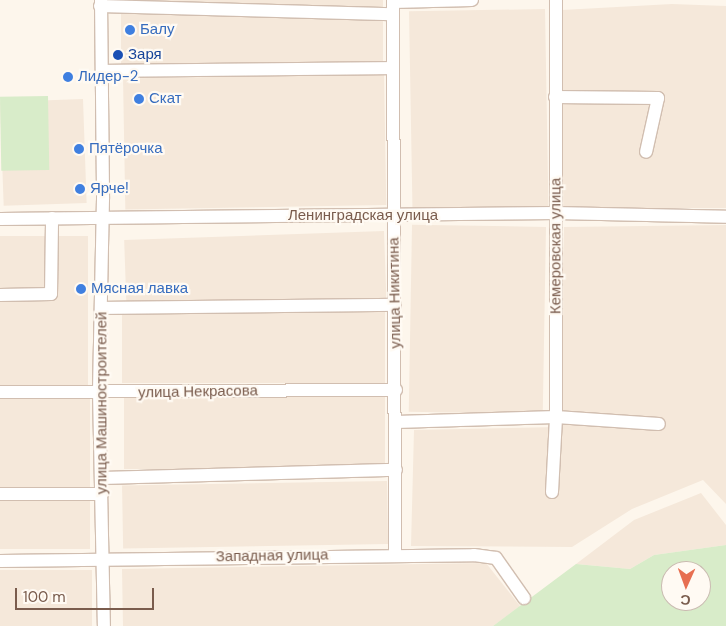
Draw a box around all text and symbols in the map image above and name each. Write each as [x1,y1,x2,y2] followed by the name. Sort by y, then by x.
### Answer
[140,21,174,39] place label: Балу
[124,24,136,36] marker: Балу
[128,46,162,64] place label: Заря
[112,49,124,61] marker: Заря
[78,68,138,86] place label: Лидер-2
[62,71,74,83] marker: Лидер-2
[149,90,182,108] place label: Скат
[133,93,145,105] marker: Скат
[89,140,163,158] place label: Пятёрочка
[73,143,85,155] marker: Пятёрочка
[547,178,565,314] street label: Кемеровская улица
[90,180,129,198] place label: Ярче!
[74,183,86,195] marker: Ярче!
[288,207,438,225] street label: Ленинградская улица
[385,237,405,349] street label: улица Никитина
[91,280,188,298] place label: Мясная лавка
[75,283,87,295] marker: Мясная лавка
[93,312,111,494] street label: улица Машиностроителей
[138,382,258,402] street label: улица Некрасова
[216,546,328,566] street label: Западная улица
[661,561,711,611] north arrow
[18,578,156,610] scale bar
[23,587,66,607] text: 100 m
[680,591,691,609] text: С

